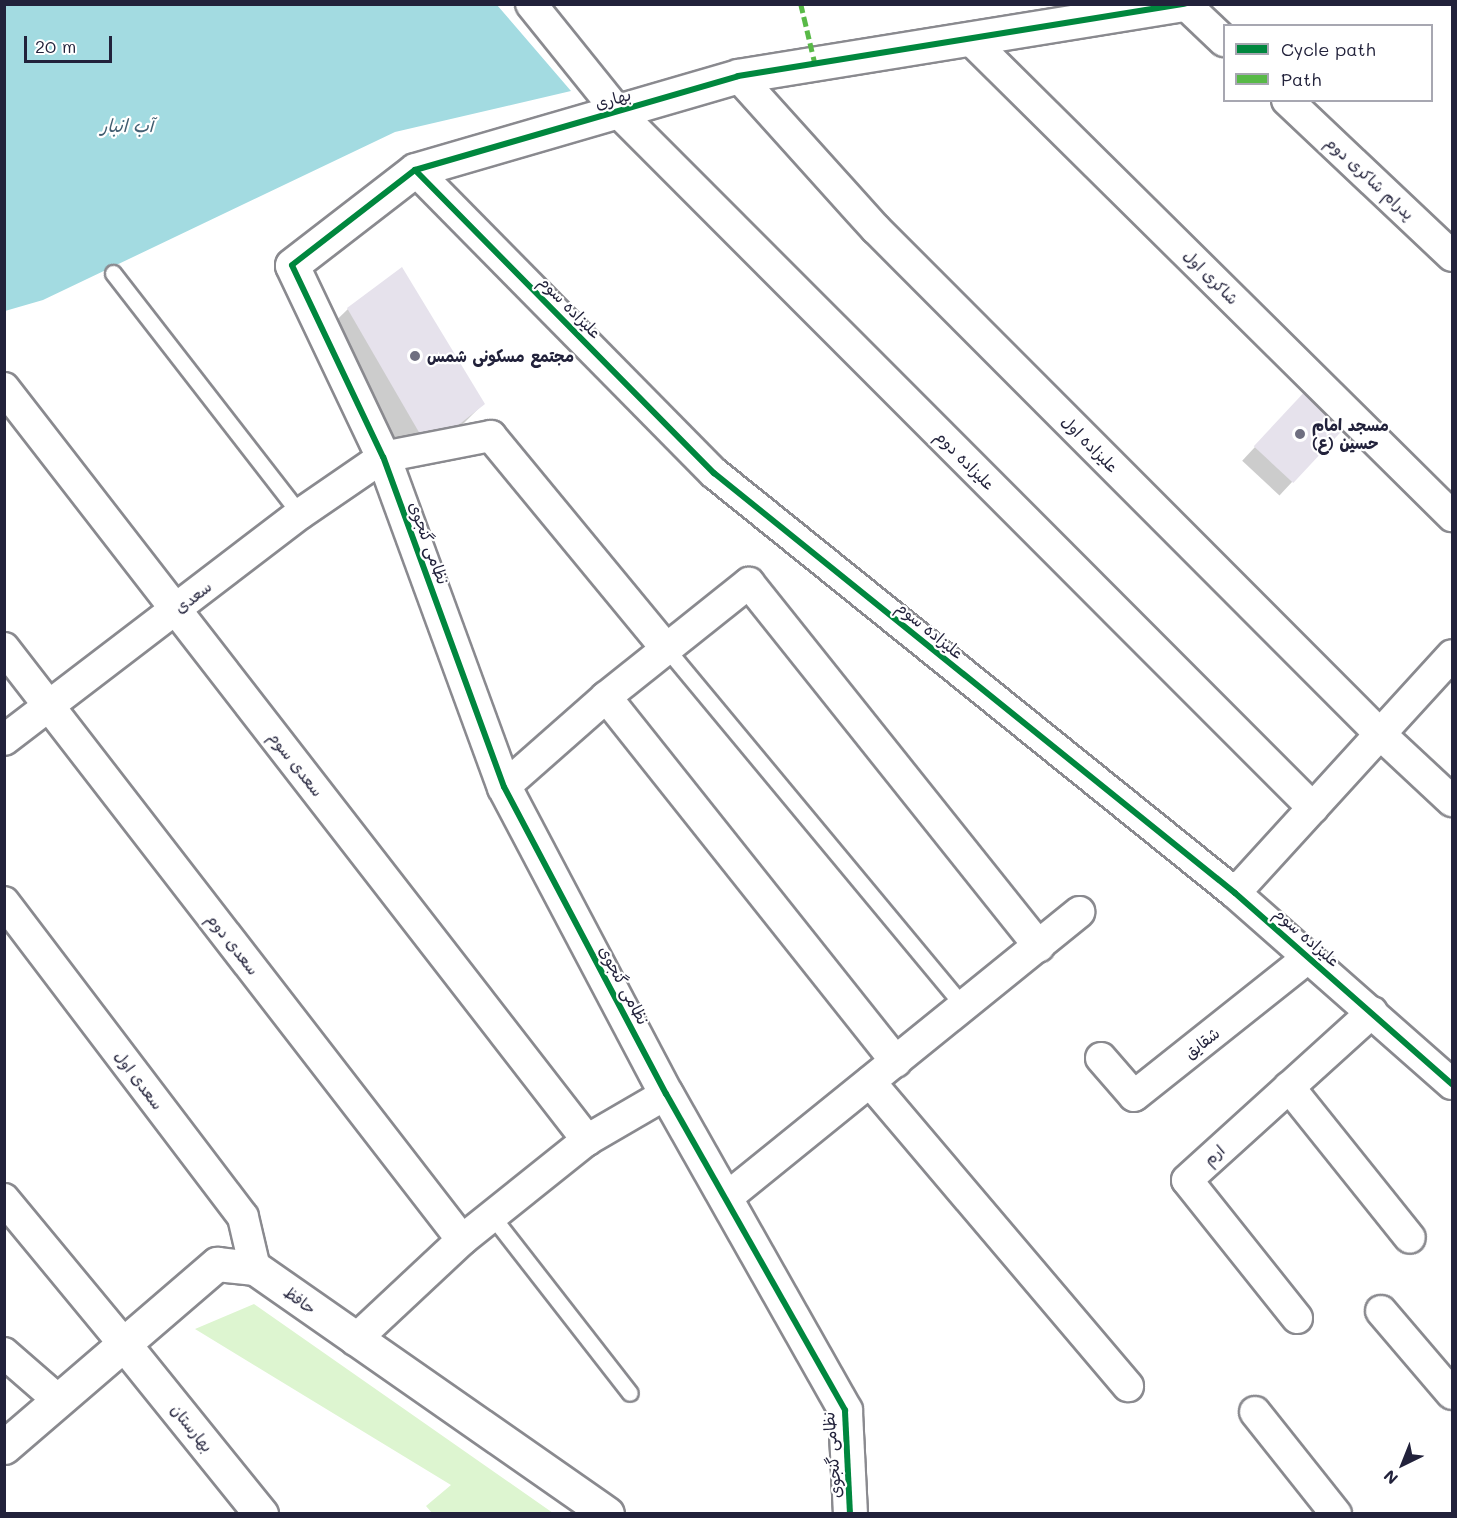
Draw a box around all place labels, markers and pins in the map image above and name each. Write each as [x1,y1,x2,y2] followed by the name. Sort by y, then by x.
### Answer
[427,346,574,366] place label: مجتمع مسکونی شمس
[408,349,422,363] marker: مجتمع مسکونی شمس
[1312,415,1389,453] place label: مسجد امام حسین (ع)
[1293,427,1307,441] marker: مسجد امام حسین (ع)

